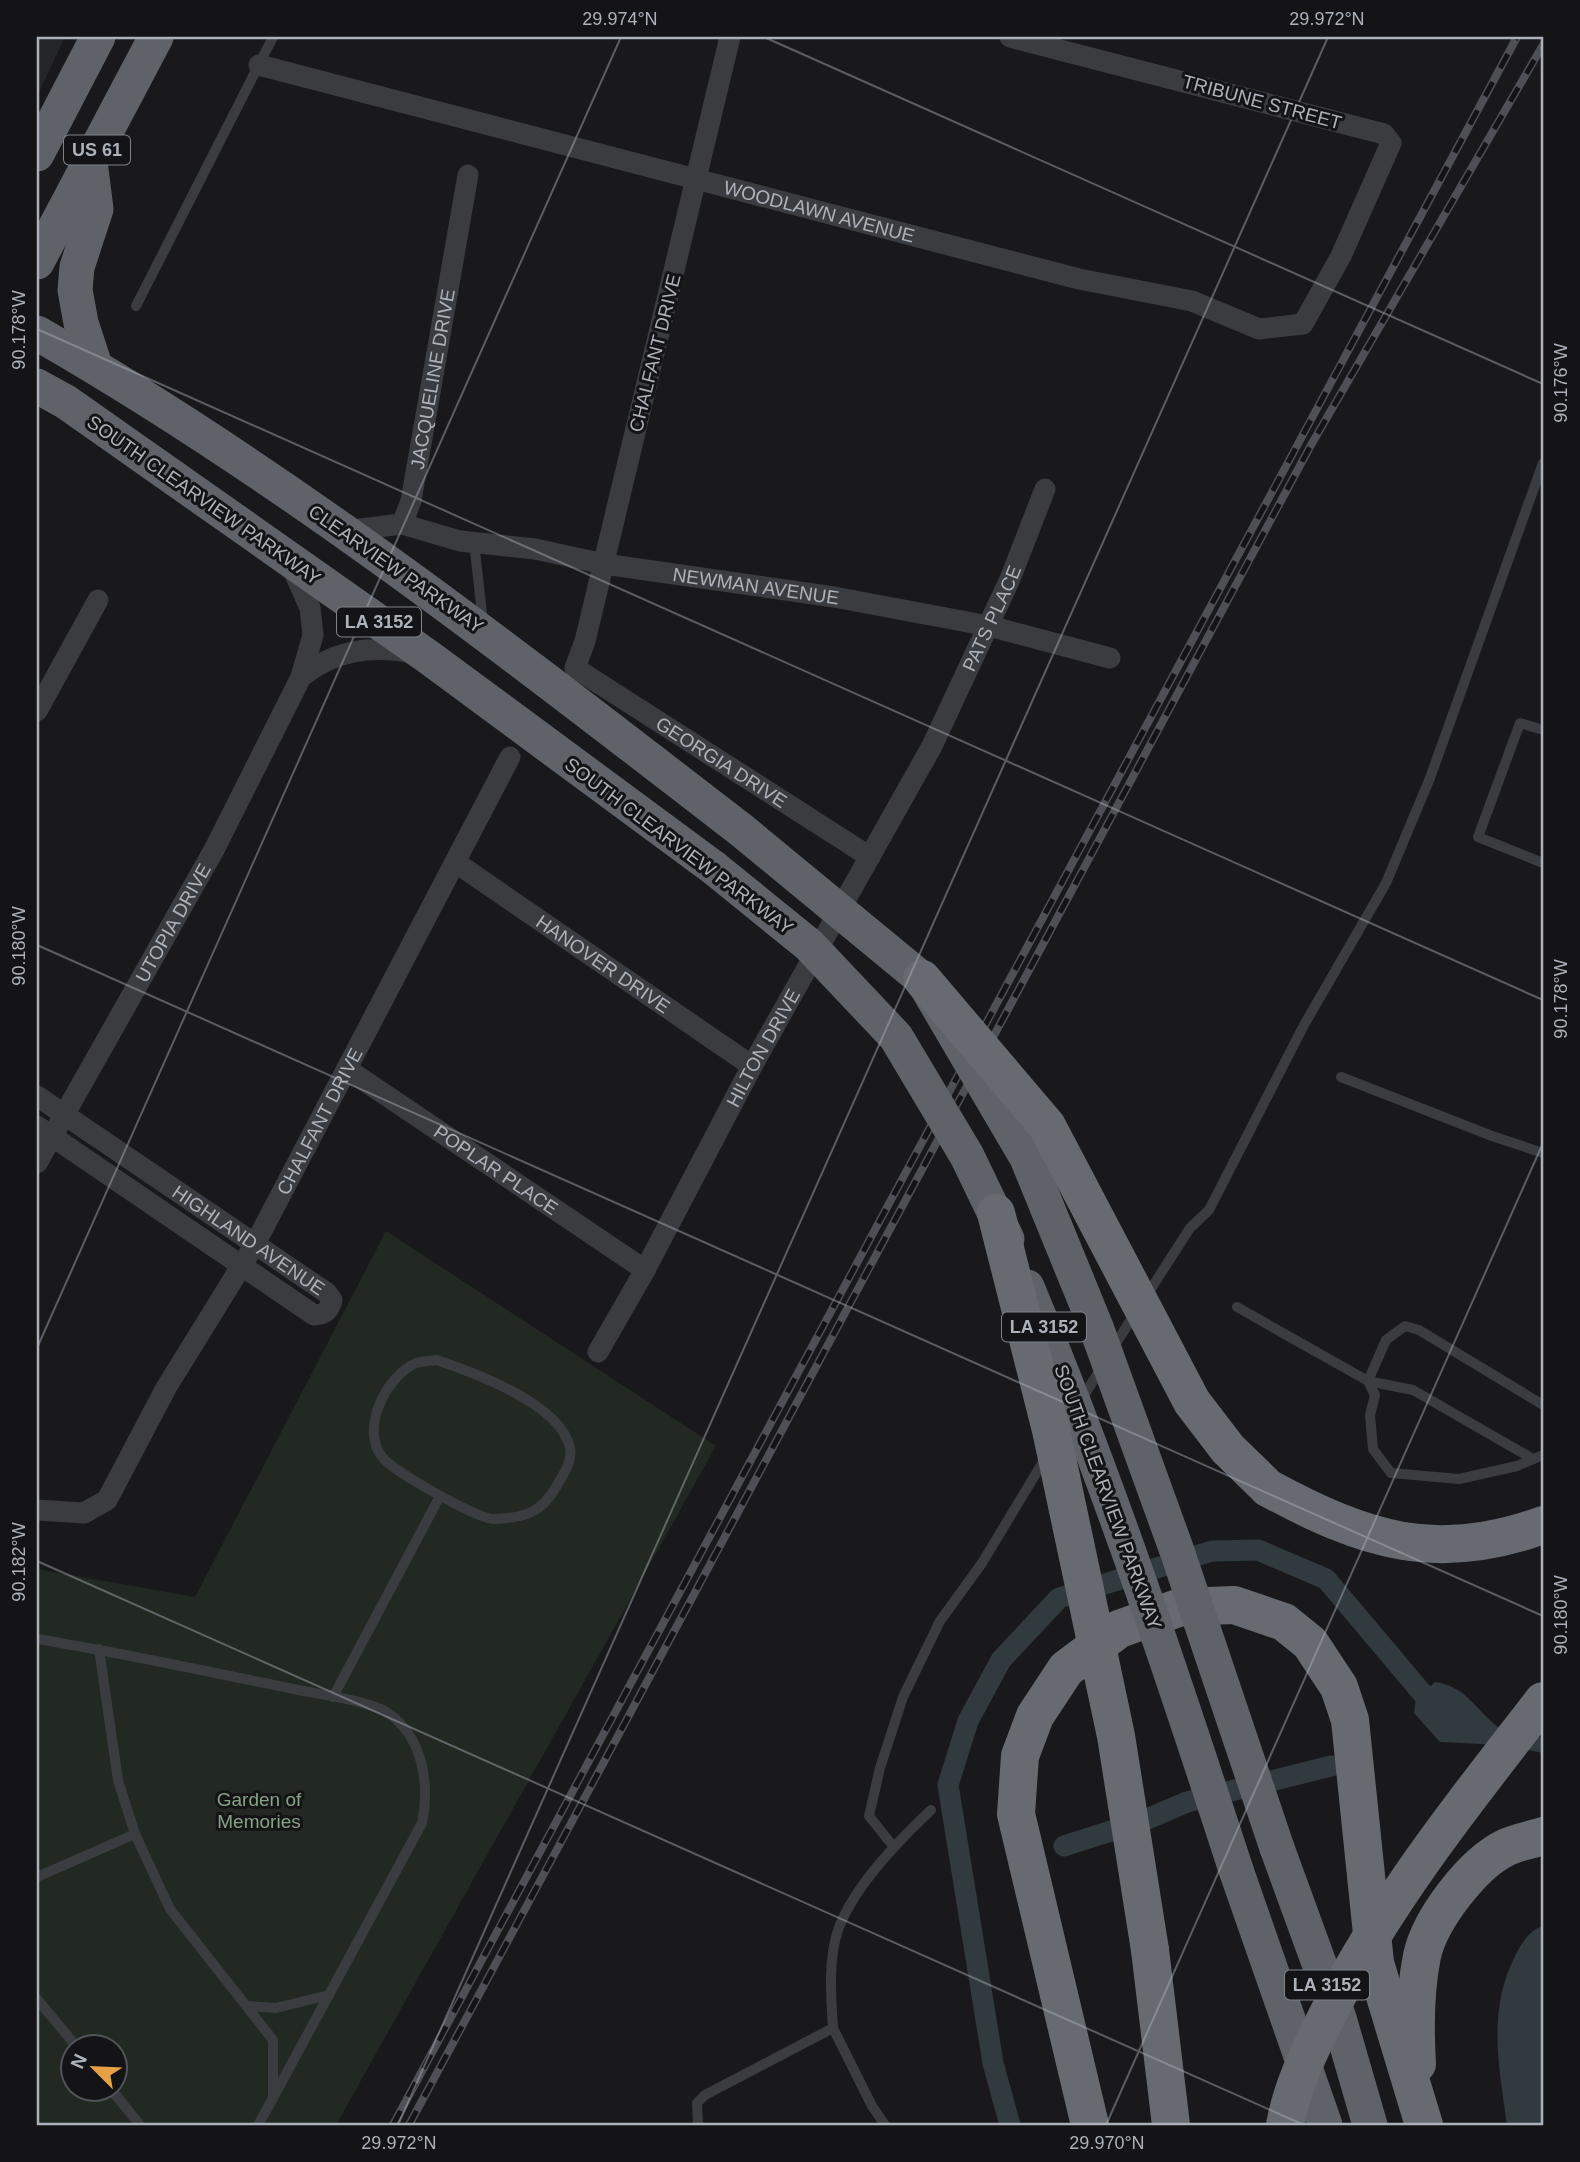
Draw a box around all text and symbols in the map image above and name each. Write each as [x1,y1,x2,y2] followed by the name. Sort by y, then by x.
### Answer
[582,9,658,29] text: 29.974°N
[1289,9,1365,29] text: 29.972°N
[1180,71,1344,133] street label: TRIBUNE STREET
[64,135,130,164] road number: US 61
[722,176,917,246] street label: WOODLAWN AVENUE
[625,272,685,434] street label: CHALFANT DRIVE
[406,287,458,471] street label: JACQUELINE DRIVE
[9,290,29,370] text: 90.178°W
[1551,343,1571,423] text: 90.176°W
[83,411,325,589] street label: SOUTH CLEARVIEW PARKWAY
[305,501,488,638] street label: CLEARVIEW PARKWAY
[958,562,1025,675] street label: PATS PLACE
[672,564,840,608] street label: NEWMAN AVENUE
[337,608,421,636] road number: LA 3152
[652,712,791,811] street label: GEORGIA DRIVE
[561,753,797,939] street label: SOUTH CLEARVIEW PARKWAY
[131,860,215,986] street label: UTOPIA DRIVE
[9,906,29,986] text: 90.180°W
[533,911,674,1017] street label: HANOVER DRIVE
[1551,959,1571,1039] text: 90.178°W
[722,985,804,1110] street label: HILTON DRIVE
[272,1044,366,1198] street label: CHALFANT DRIVE
[430,1120,562,1219] street label: POPLAR PLACE
[169,1181,329,1299] street label: HIGHLAND AVENUE
[1002,1312,1086,1342] road number: LA 3152
[1050,1362,1166,1633] street label: SOUTH CLEARVIEW PARKWAY
[9,1522,29,1602] text: 90.182°W
[1551,1575,1571,1655] text: 90.180°W
[217,1789,302,1832] park label: Garden of Memories
[1285,1970,1369,1999] road number: LA 3152
[60,2032,130,2102] north arrow
[67,2051,91,2072] text: N
[361,2133,437,2153] text: 29.972°N
[1069,2133,1145,2153] text: 29.970°N

